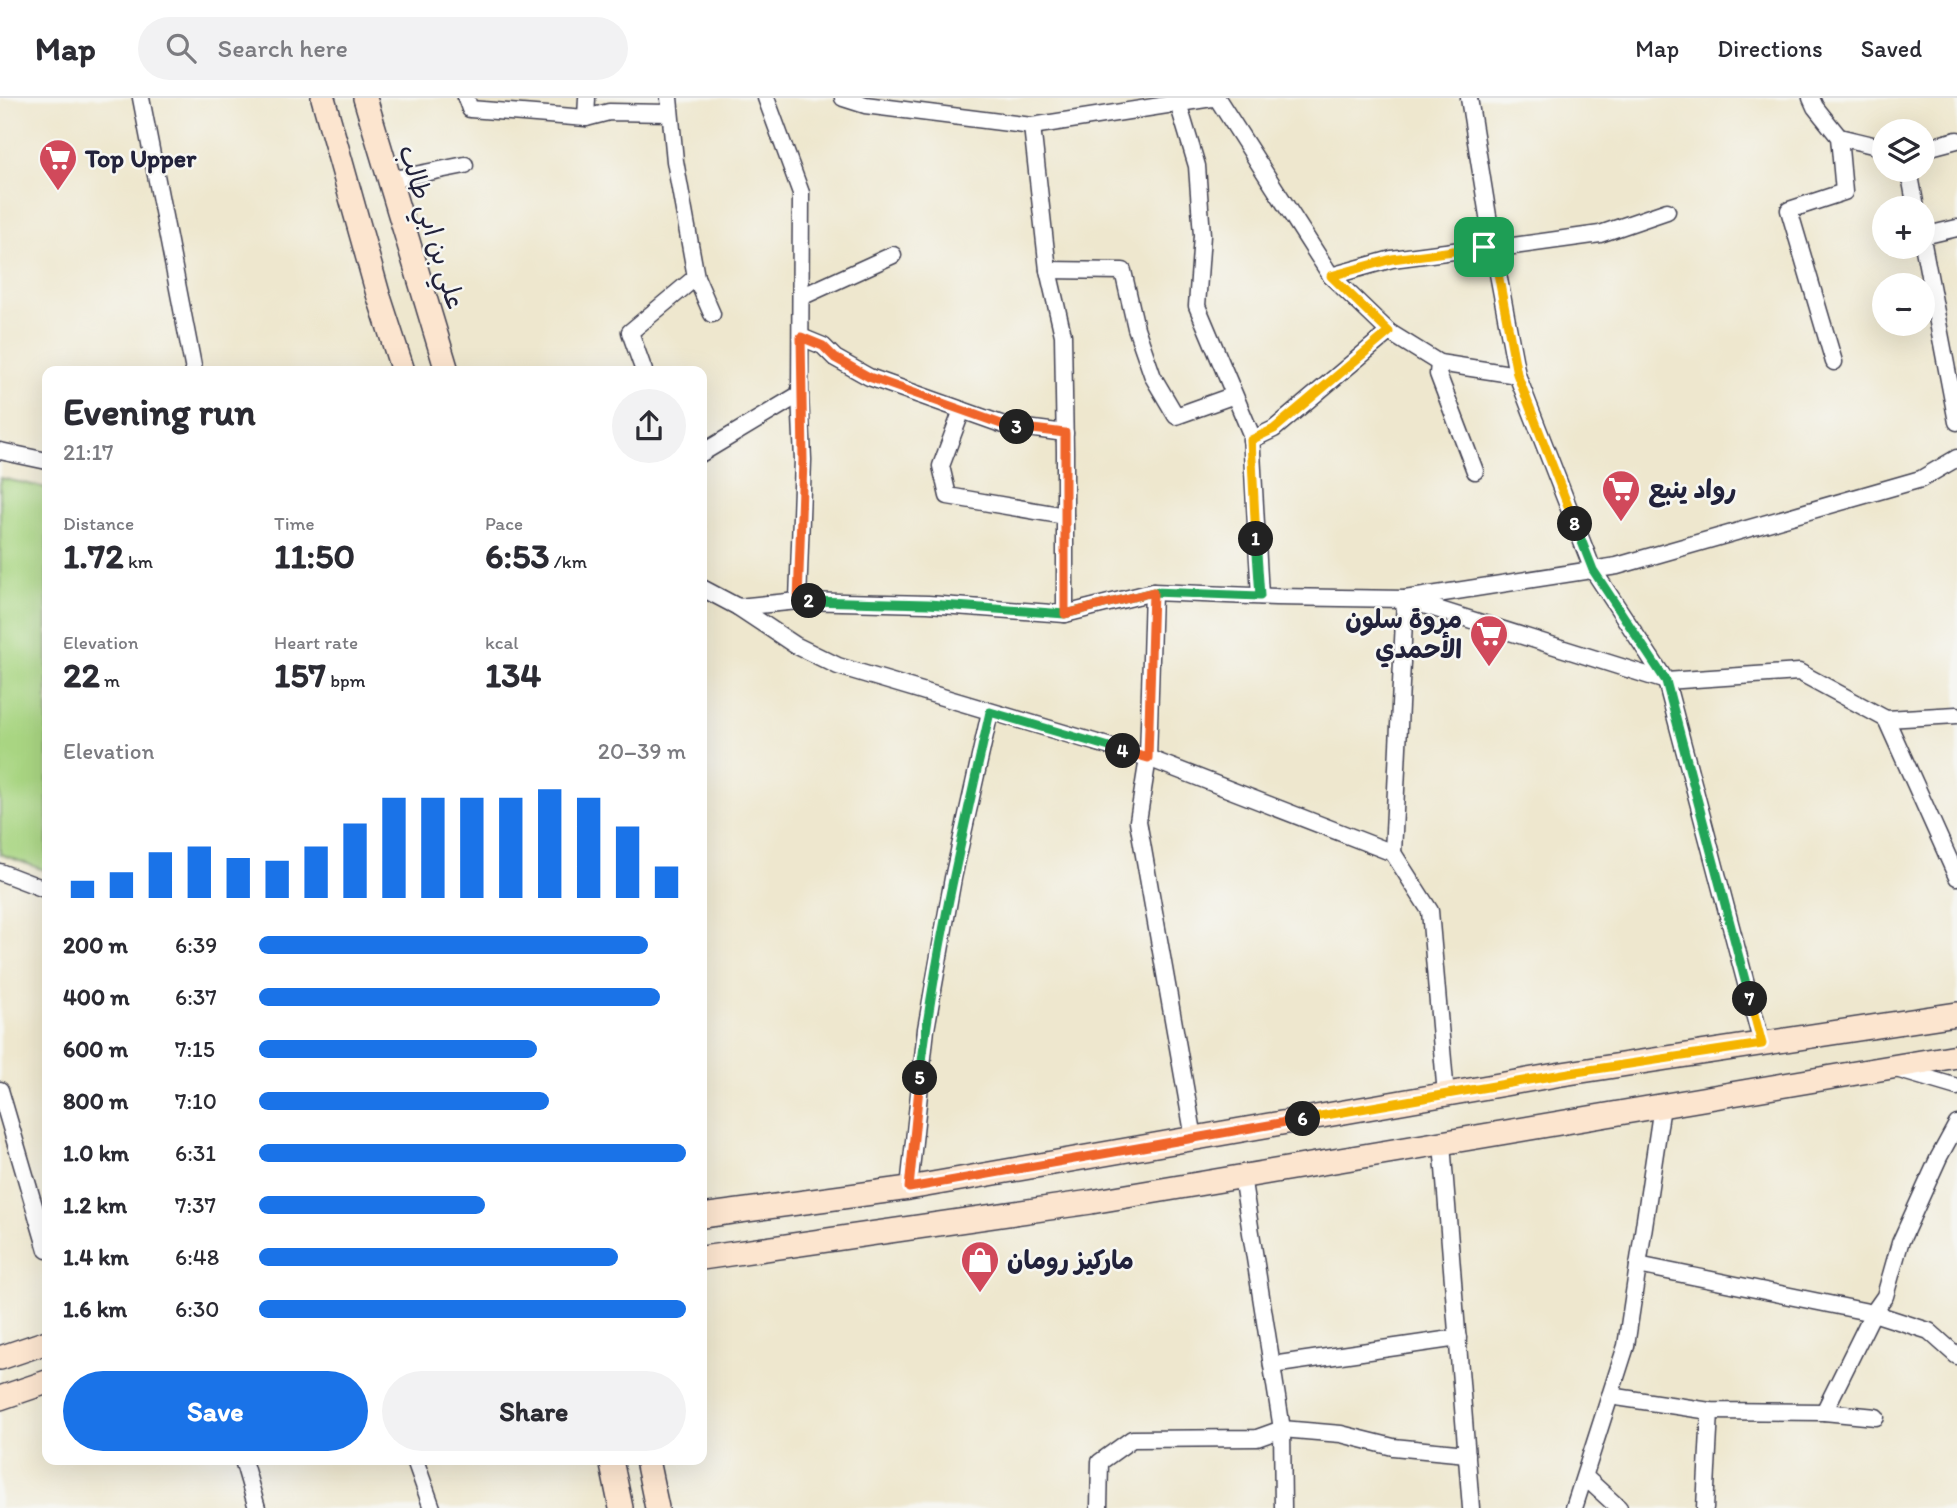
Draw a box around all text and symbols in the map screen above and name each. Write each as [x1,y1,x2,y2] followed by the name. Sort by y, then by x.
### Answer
[138,17,628,80] search box
[35,29,96,68] text: Map
[162,29,200,67] icon: search
[218,32,348,64] text: Search here
[1635,34,1679,63] text: Map
[1717,34,1823,63] text: Directions
[1861,34,1922,63] text: Saved
[1872,119,1935,336] map controls
[1872,119,1935,182] button: layers
[37,137,79,192] supermarket icon: Top Upper
[385,141,472,315] street label: علي بن ابي طالب
[84,142,197,174] place label: Top Upper
[1872,196,1935,259] button: +
[1454,217,1514,277] pin
[1465,228,1503,266] icon: arrive
[1872,273,1935,336] button: −
[63,389,256,435] text: Evening run
[612,389,686,463] button: share
[1000,410,1034,444] pin: 3
[1011,415,1022,438] text: 3
[63,438,114,466] text: 21:17
[1600,468,1642,523] supermarket icon: رواد ينبع
[1648,473,1736,508] place label: رواد ينبع
[1558,506,1592,542] pin: 8
[63,512,134,535] text: Distance
[274,512,315,535] text: Time
[485,512,523,535] text: Pace
[1569,512,1580,535] text: 8
[1238,522,1274,556] pin: 1
[1251,527,1260,550] text: 1
[63,535,124,577] text: 1.72
[274,535,355,577] text: 11:50
[485,535,550,577] text: 6:53
[124,550,153,573] text: km
[550,550,587,573] text: /km
[792,584,826,618] pin: 2
[804,589,814,612] text: 2
[1345,603,1462,668] place label: مروة سلون الأحمدي
[1468,613,1510,668] supermarket icon: مروة سلون الأحمدي
[63,631,139,654] text: Elevation
[274,631,358,654] text: Heart rate
[485,631,519,654] text: kcal
[63,654,100,696] text: 22
[274,654,326,696] text: 157
[485,654,541,696] text: 134
[100,669,120,692] text: m
[326,669,366,692] text: bpm
[1106,734,1140,768] pin: 4
[63,737,154,765] text: Elevation
[598,737,686,765] text: 20–39 m
[1117,739,1128,762] text: 4
[63,931,128,959] text: 200 m
[175,931,217,959] text: 6:39
[1732,982,1768,1016] pin: 7
[63,983,130,1011] text: 400 m
[175,983,217,1011] text: 6:37
[1745,987,1754,1010] text: 7
[63,1035,128,1063] text: 600 m
[175,1035,215,1063] text: 7:15
[902,1060,937,1096] pin: 5
[915,1066,924,1089] text: 5
[63,1087,128,1115] text: 800 m
[175,1087,217,1115] text: 7:10
[1286,1102,1320,1136] pin: 6
[1297,1107,1308,1130] text: 6
[63,1139,129,1167] text: 1.0 km
[175,1139,216,1167] text: 6:31
[63,1191,127,1219] text: 1.2 km
[175,1191,216,1219] text: 7:37
[959,1239,1001,1294] shop icon: ماركيز رومان
[63,1243,129,1271] text: 1.4 km
[175,1243,219,1271] text: 6:48
[1007,1244,1134,1277] place label: ماركيز رومان
[63,1295,127,1323] text: 1.6 km
[175,1295,220,1323] text: 6:30
[63,1371,368,1451] button: Save
[382,1371,686,1451] button: Share

